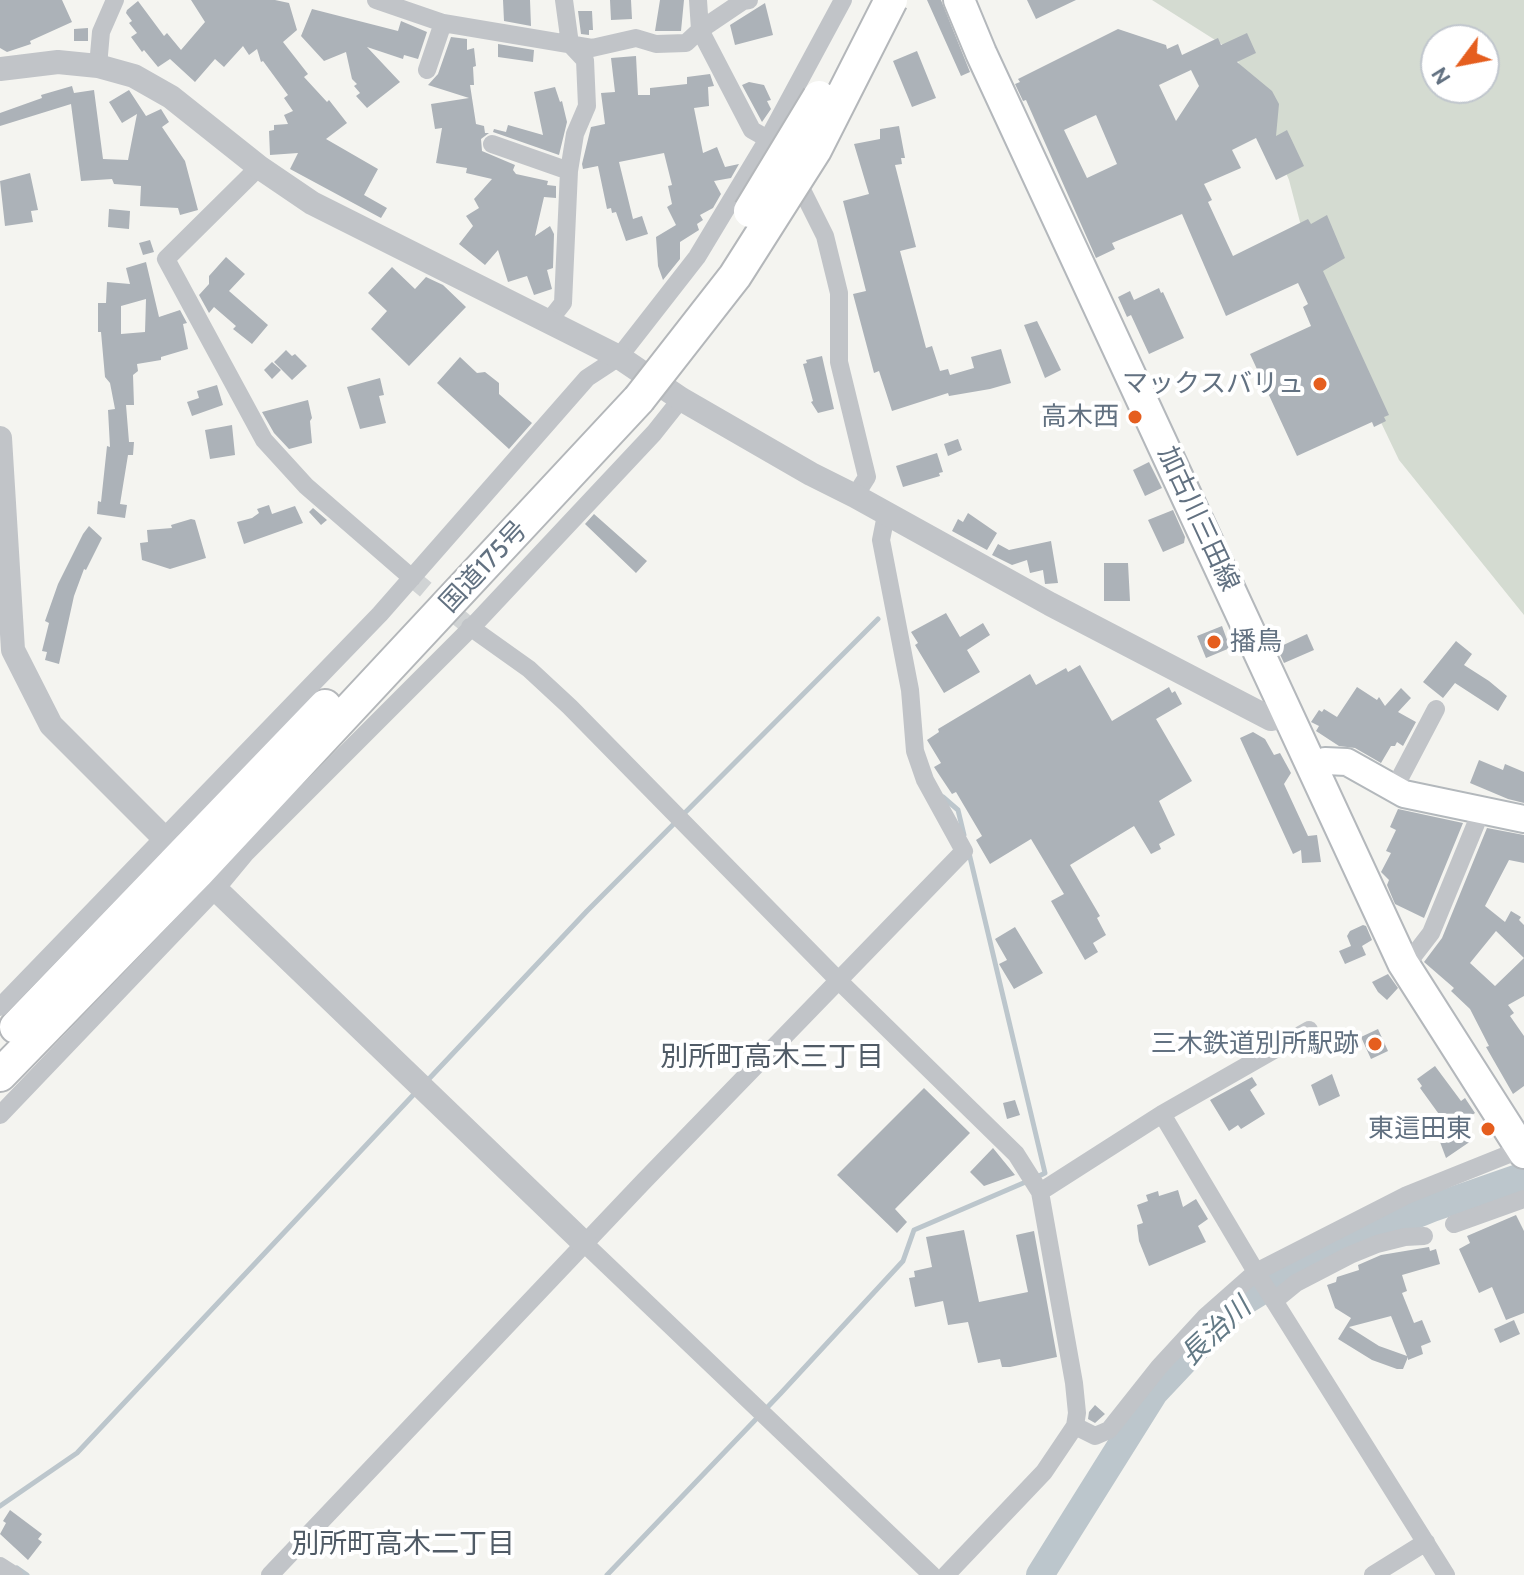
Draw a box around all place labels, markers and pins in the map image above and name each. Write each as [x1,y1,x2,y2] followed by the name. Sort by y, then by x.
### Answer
[1122,368,1304,400] place label: マックスバリュ
[1311,375,1329,393] marker: マックスバリュ
[1041,401,1119,433] place label: 高木西
[1126,408,1144,426] marker: 高木西
[1230,626,1282,658] place label: 播鳥
[1205,633,1223,651] marker: 播鳥
[1151,1028,1359,1060] place label: 三木鉄道別所駅跡
[1366,1035,1384,1053] marker: 三木鉄道別所駅跡
[1368,1113,1472,1145] place label: 東這田東
[1479,1120,1497,1138] marker: 東這田東

